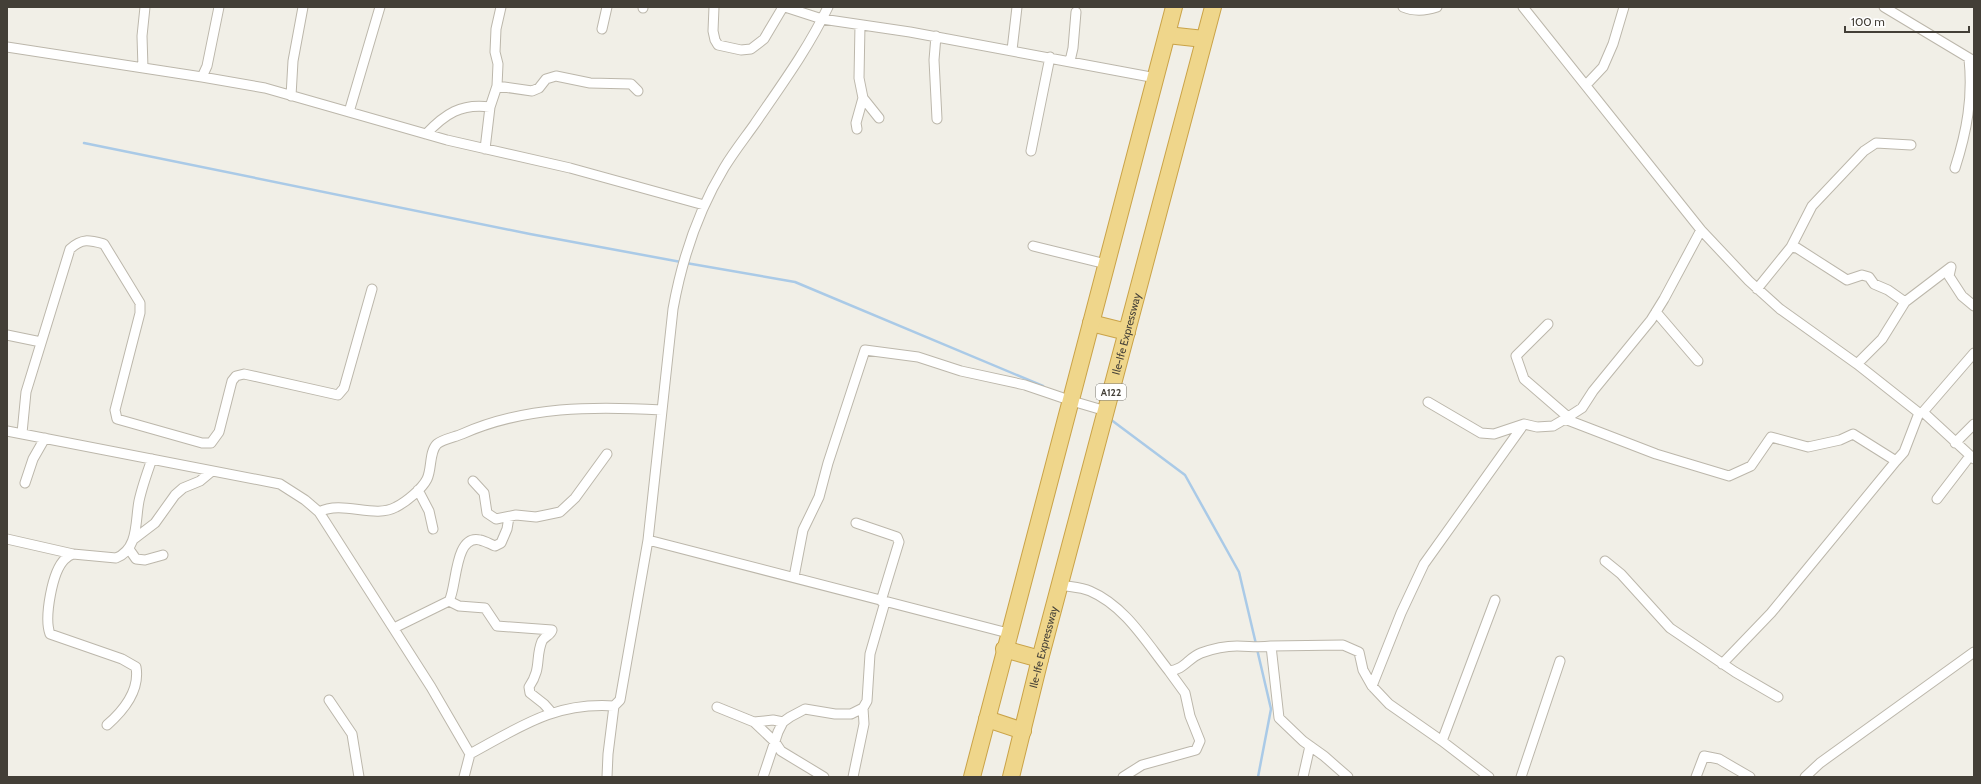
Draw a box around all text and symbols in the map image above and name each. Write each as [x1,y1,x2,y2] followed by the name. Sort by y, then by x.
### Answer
[1845,8,1969,34] scale bar
[1851,14,1885,29] text: 100 m
[1109,291,1144,376] street label: Ile-Ife Expressway
[1096,384,1126,400] road number: A122
[1026,604,1061,689] street label: Ile-Ife Expressway

